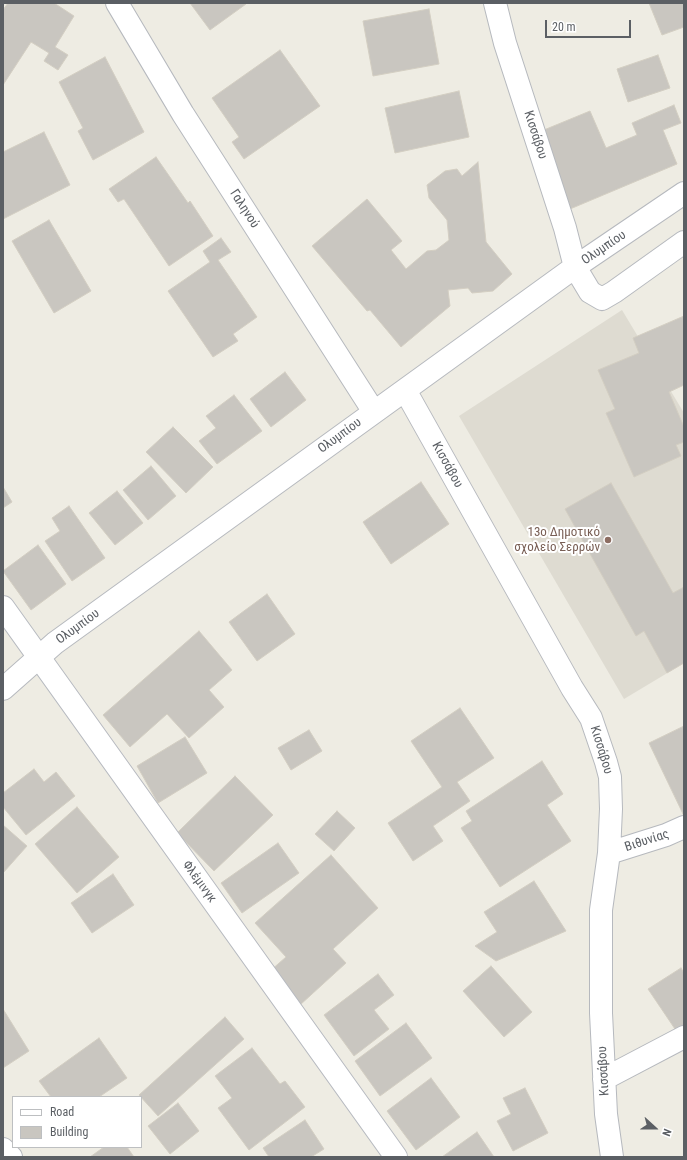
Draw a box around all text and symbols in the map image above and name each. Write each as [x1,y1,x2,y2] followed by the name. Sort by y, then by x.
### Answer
[547,12,633,38] scale bar
[552,20,576,34] text: 20 m
[520,109,550,161] street label: Κισσάβου
[226,187,262,231] street label: Γαληνού
[579,228,629,268] street label: Ολυμπίου
[315,415,365,457] street label: Ολυμπίου
[428,439,466,491] street label: Κισσάβου
[514,525,600,556] place label: 13ο Δημοτικό σχολείο Σερρών
[603,535,613,545] marker: 13ο Δημοτικό σχολείο Σερρών
[53,606,103,648] street label: Ολυμπίου
[586,724,616,776] street label: Κισσάβου
[623,827,671,855] street label: Βιθυνίας
[179,858,219,906] street label: Φλέμινγκ
[595,1046,613,1096] street label: Κισσάβου
[12,1096,142,1148] legend
[50,1105,74,1119] text: Road
[635,1108,675,1148] north arrow
[50,1125,88,1139] text: Building
[659,1127,674,1138] text: N

